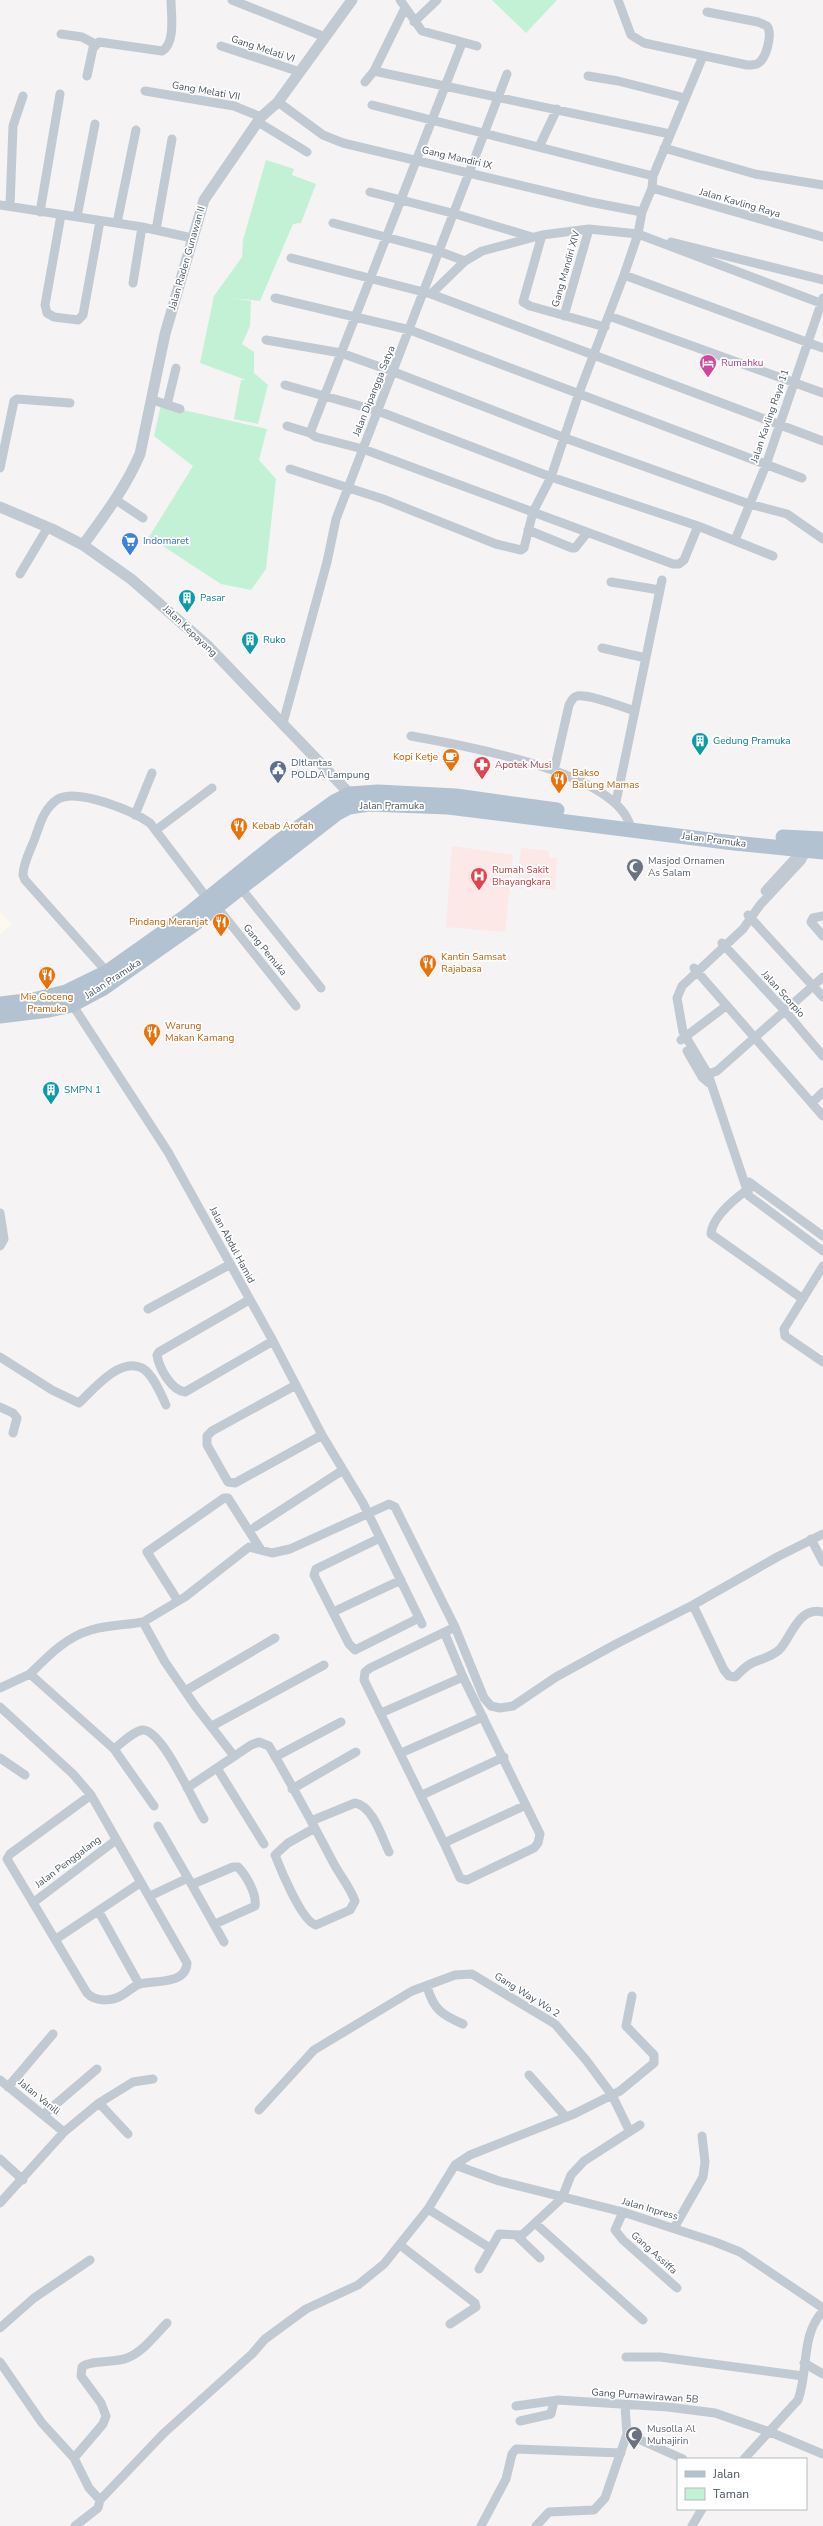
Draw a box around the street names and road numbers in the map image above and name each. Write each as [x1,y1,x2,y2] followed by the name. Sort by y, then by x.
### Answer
[229,32,297,66] street label: Gang Melati VI
[171,78,241,104] street label: Gang Melati VII
[420,143,494,173] street label: Gang Mandiri IX
[697,185,782,221] street label: Jalan Kavling Raya
[165,205,209,312] street label: Jalan Raden Gunawan II
[548,229,584,309] street label: Gang Mandiri XIV
[349,344,399,439] street label: Jalan Dipangga Satya
[747,367,793,466] street label: Jalan Kavling Raya 11
[159,602,220,660] street label: Jalan Kepayang
[359,799,424,813] street label: Jalan Pramuka
[680,829,747,851] street label: Jalan Pramuka
[240,921,290,979] street label: Gang Pemuka
[81,956,144,1003] street label: Jalan Pramuka
[758,967,808,1021] street label: Jalan Scorpio
[205,1203,258,1286] street label: Jalan Abdul Hamid
[31,1833,104,1892] street label: Jalan Penggalang
[492,1969,562,2021] street label: Gang Way Wo 2
[14,2075,63,2118] street label: Jalan Vanili
[619,2194,680,2224] street label: Jalan Inpress
[628,2229,680,2277] street label: Gang Assiffa
[591,2385,699,2407] street label: Gang Purnawirawan 5B

